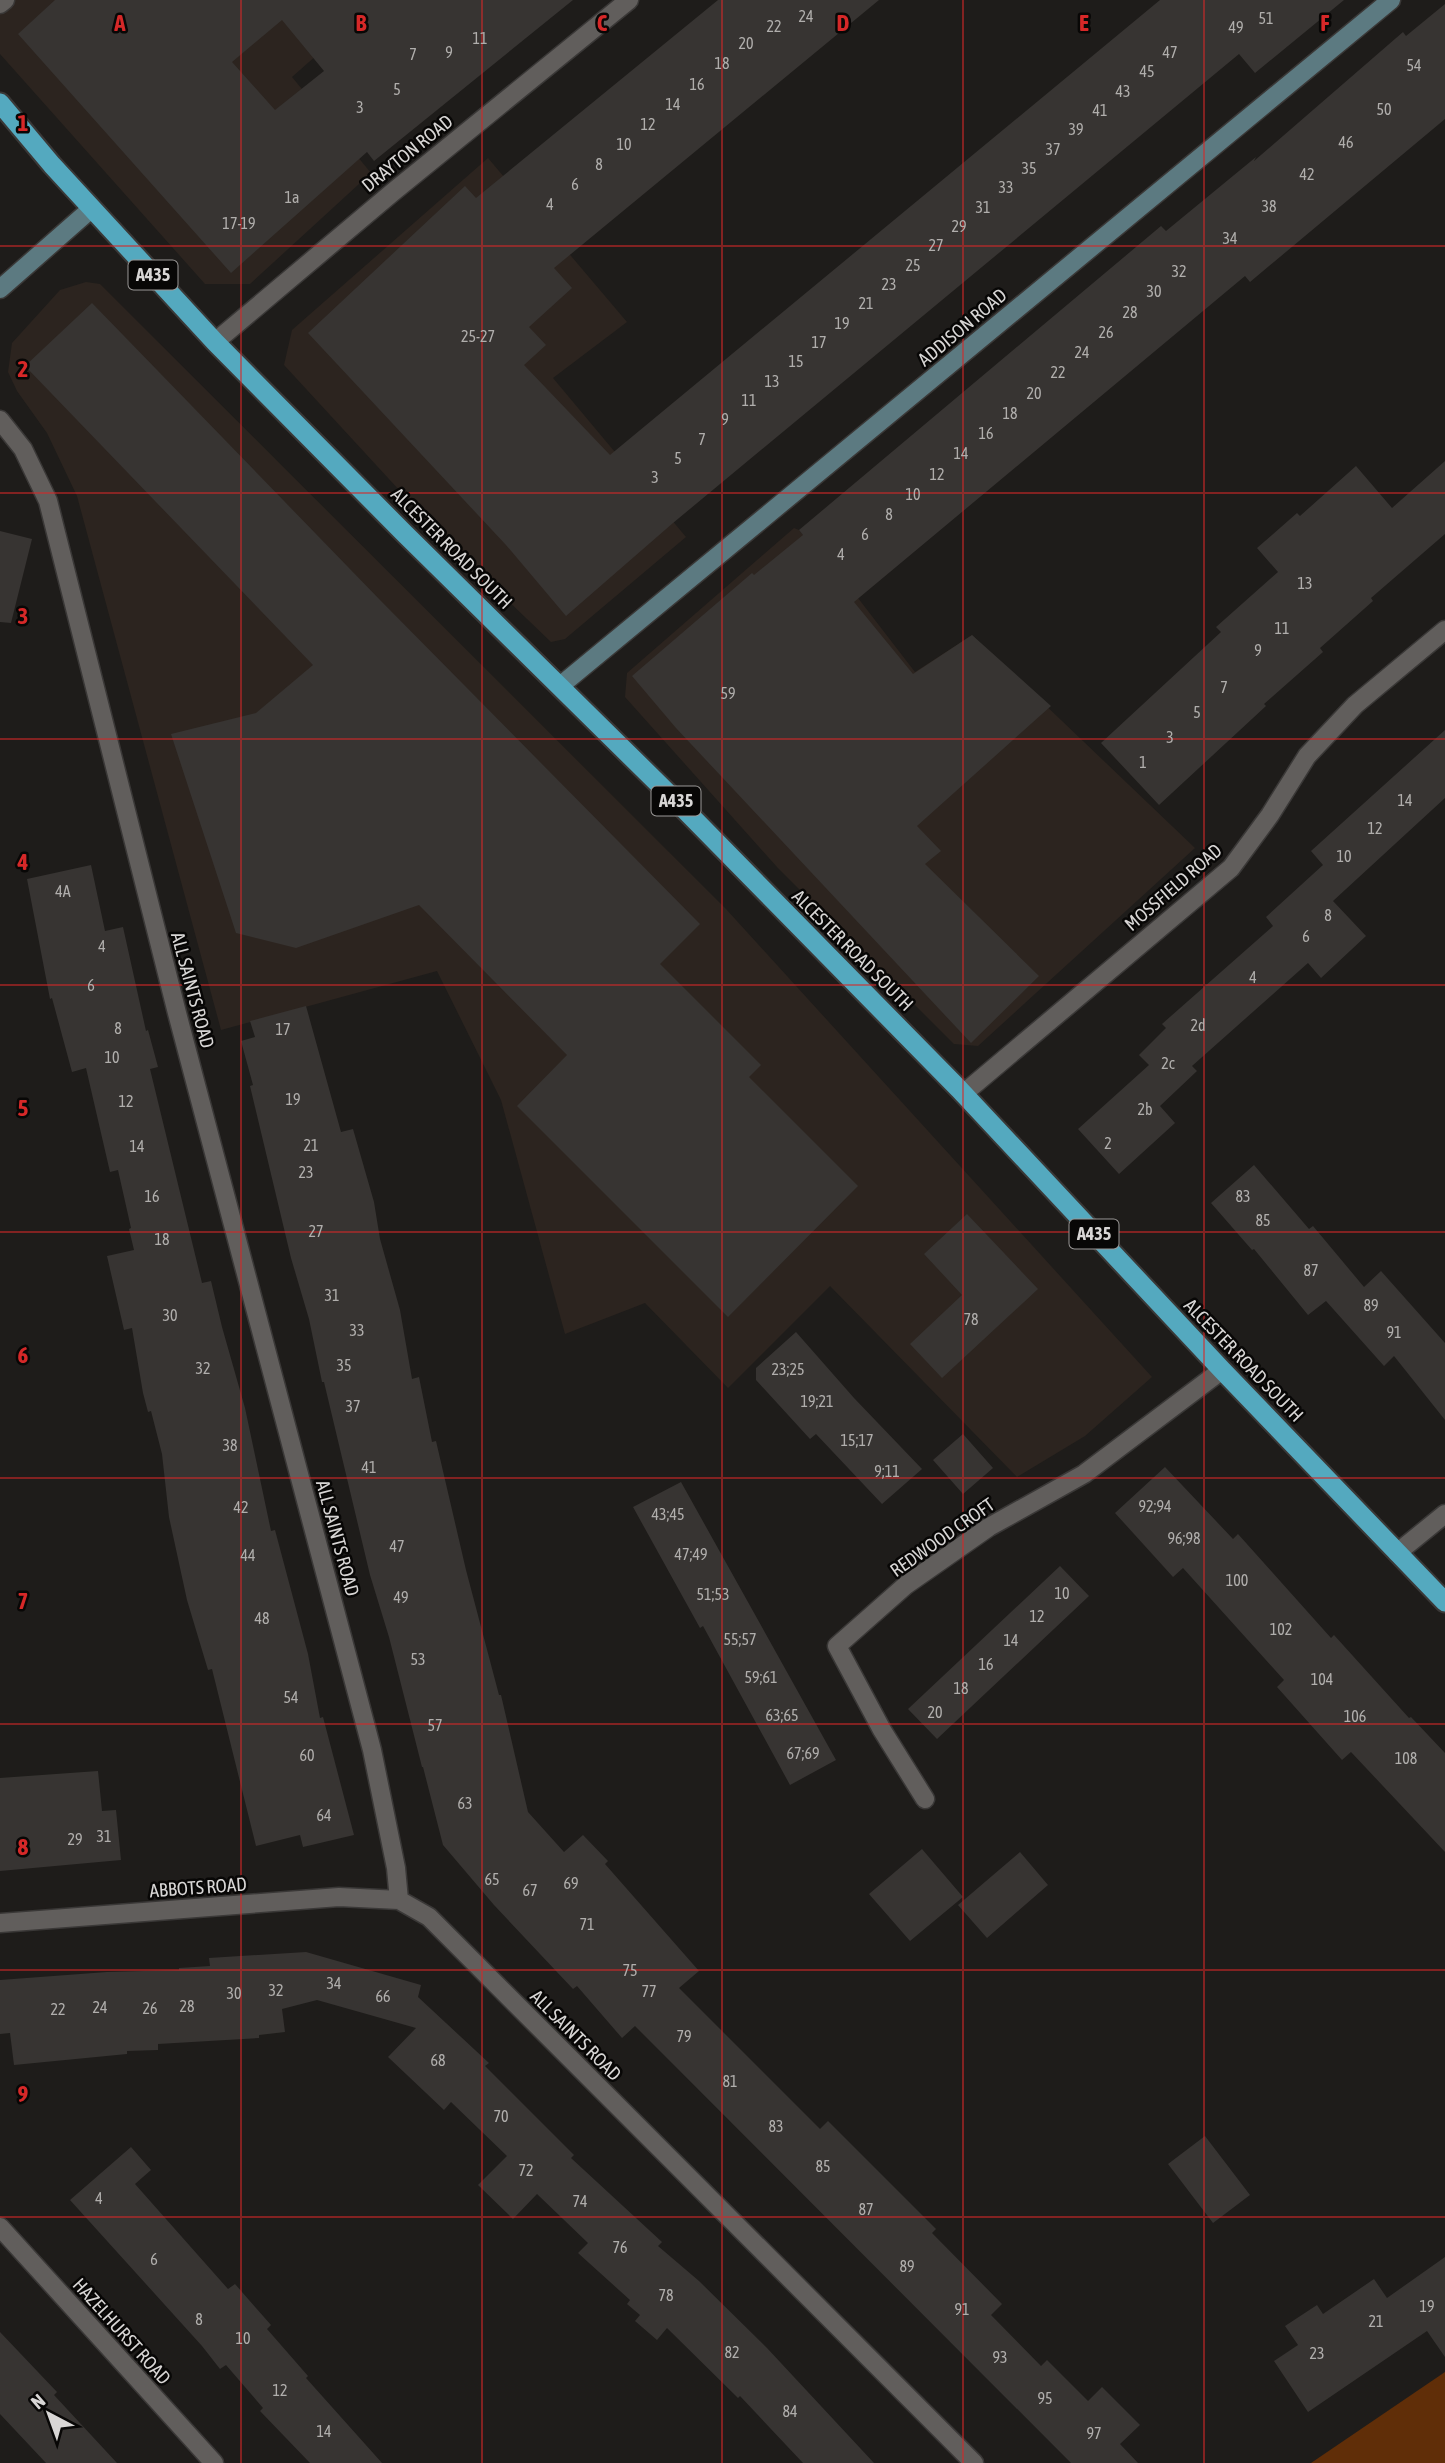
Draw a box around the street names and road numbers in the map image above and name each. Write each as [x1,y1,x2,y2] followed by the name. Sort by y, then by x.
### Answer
[357,110,457,196] street label: DRAYTON ROAD
[128,260,178,290] road number: A435
[913,284,1011,370] street label: ADDISON ROAD
[387,483,517,613] street label: ALCESTER ROAD SOUTH
[652,786,700,816] road number: A435
[1120,839,1226,935] street label: MOSSFIELD ROAD
[788,885,918,1015] street label: ALCESTER ROAD SOUTH
[167,930,219,1050] street label: ALL SAINTS ROAD
[1070,1219,1118,1248] road number: A435
[1180,1294,1308,1426] street label: ALCESTER ROAD SOUTH
[312,1478,364,1598] street label: ALL SAINTS ROAD
[886,1493,999,1581] street label: REDWOOD CROFT
[149,1873,247,1901] street label: ABBOTS ROAD
[526,1985,626,2085] street label: ALL SAINTS ROAD
[69,2273,175,2389] street label: HAZELHURST ROAD

